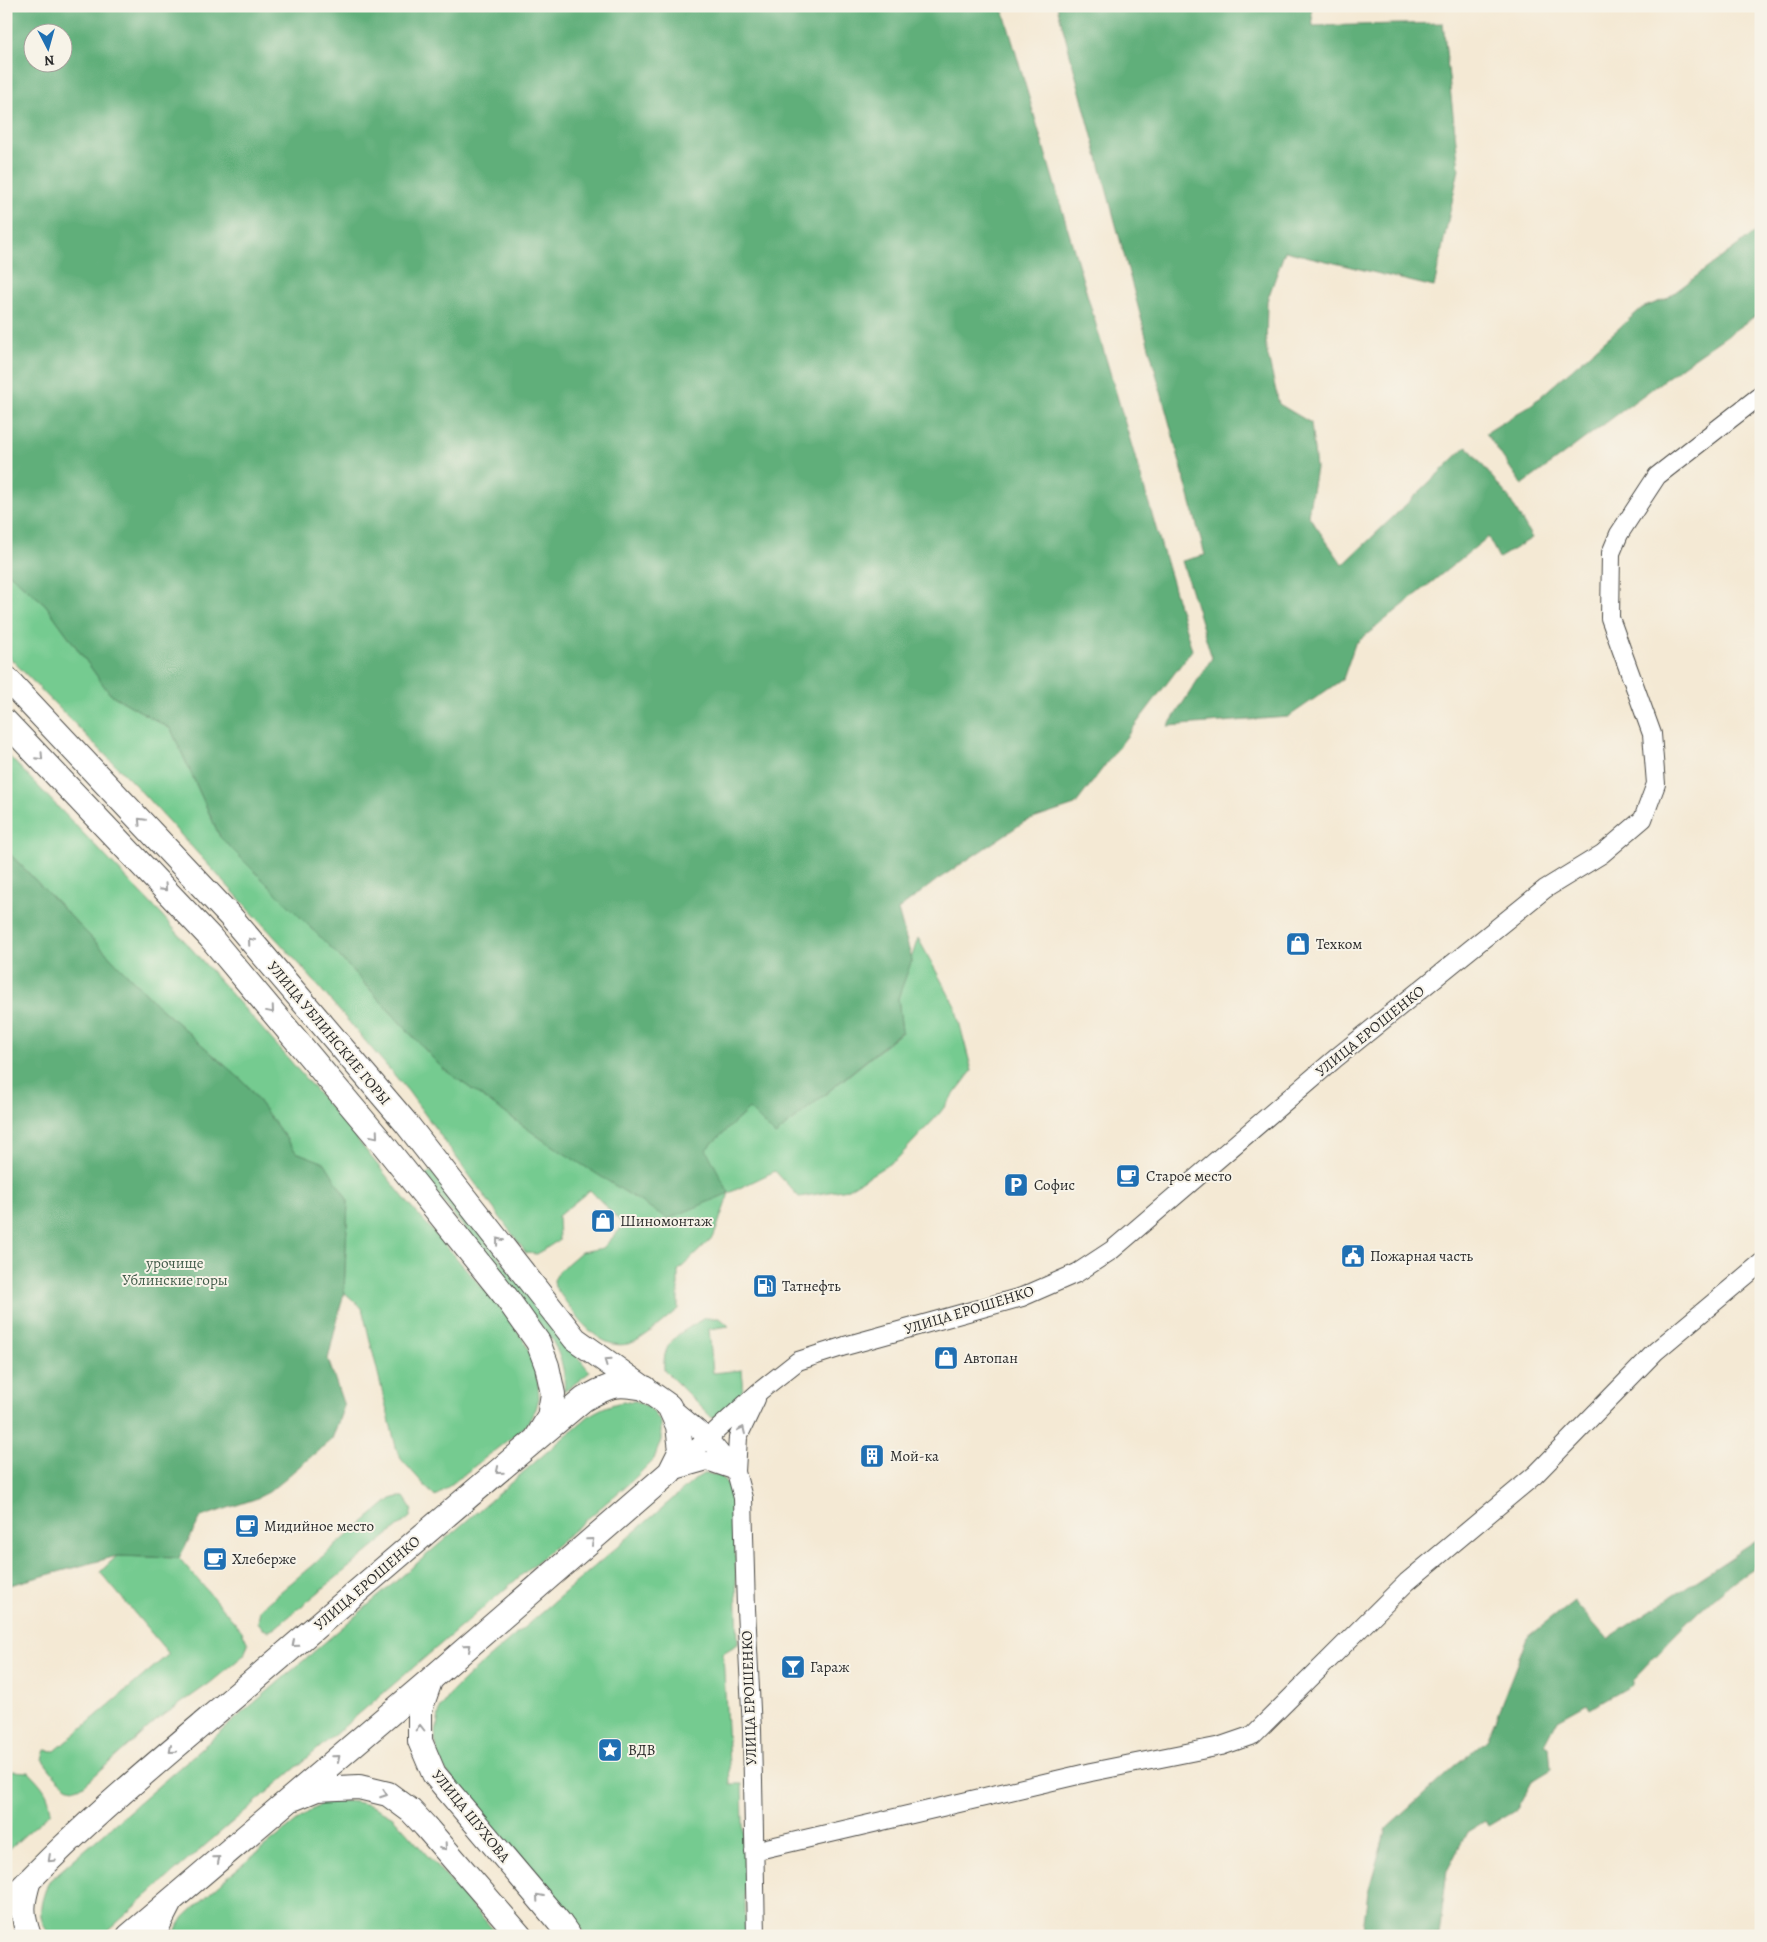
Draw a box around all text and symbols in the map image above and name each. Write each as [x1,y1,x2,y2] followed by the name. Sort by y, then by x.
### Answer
[22,22,72,72] north arrow
[43,50,55,70] text: N
[34,752,43,761] one-way arrow
[138,817,147,826] one-way arrow
[158,883,167,892] one-way arrow
[1285,931,1311,957] shop icon: Техком
[1316,934,1362,954] place label: Техком
[247,937,256,946] one-way arrow
[263,957,395,1109] street label: УЛИЦА УБЛИНСКИЕ ГОРЫ
[1311,981,1429,1081] street label: УЛИЦА ЕРОШЕНКО
[265,1004,274,1013] one-way arrow
[370,1129,379,1138] one-way arrow
[1115,1163,1141,1189] cafe icon: Старое место
[1146,1166,1232,1186] place label: Старое место
[1003,1172,1029,1198] parking icon: Софис
[1034,1175,1075,1195] place label: Софис
[590,1208,616,1234] shop icon: Шиномонтаж
[620,1211,712,1231] place label: Шиномонтаж
[497,1238,505,1247] one-way arrow
[1340,1243,1366,1269] public building icon: Пожарная часть
[1370,1246,1474,1266] place label: Пожарная часть
[122,1253,228,1290] park label: урочище Ублинские горы
[752,1273,778,1299] fuel station icon: Татнефть
[782,1276,841,1296] place label: Татнефть
[902,1281,1036,1339] street label: УЛИЦА ЕРОШЕНКО
[933,1345,959,1371] shop icon: Автопан
[963,1348,1018,1368] place label: Автопан
[603,1358,612,1367] one-way arrow
[735,1426,746,1435] one-way arrow
[859,1443,885,1469] building icon: Мой-ка
[890,1446,939,1466] place label: Мой-ка
[495,1465,504,1474] one-way arrow
[234,1513,260,1539] cafe icon: Мидийное место
[264,1516,374,1536] place label: Мидийное место
[310,1531,424,1635] street label: УЛИЦА ЕРОШЕНКО
[585,1537,594,1546] one-way arrow
[202,1546,228,1572] cafe icon: Хлеберже
[232,1549,296,1569] place label: Хлеберже
[737,1630,761,1766] street label: УЛИЦА ЕРОШЕНКО
[292,1639,301,1648] one-way arrow
[462,1644,471,1653] one-way arrow
[780,1654,806,1680] bar icon: Гараж
[810,1657,850,1677] place label: Гараж
[415,1724,425,1732] one-way arrow
[597,1737,623,1763] place icon: ВДВ
[628,1740,656,1760] place label: ВДВ
[169,1745,178,1754] one-way arrow
[331,1756,340,1764] one-way arrow
[427,1765,515,1867] street label: УЛИЦА ШУХОВА
[379,1788,388,1798] one-way arrow
[438,1842,447,1851] one-way arrow
[48,1853,57,1862] one-way arrow
[212,1856,221,1865] one-way arrow
[535,1894,544,1903] one-way arrow

